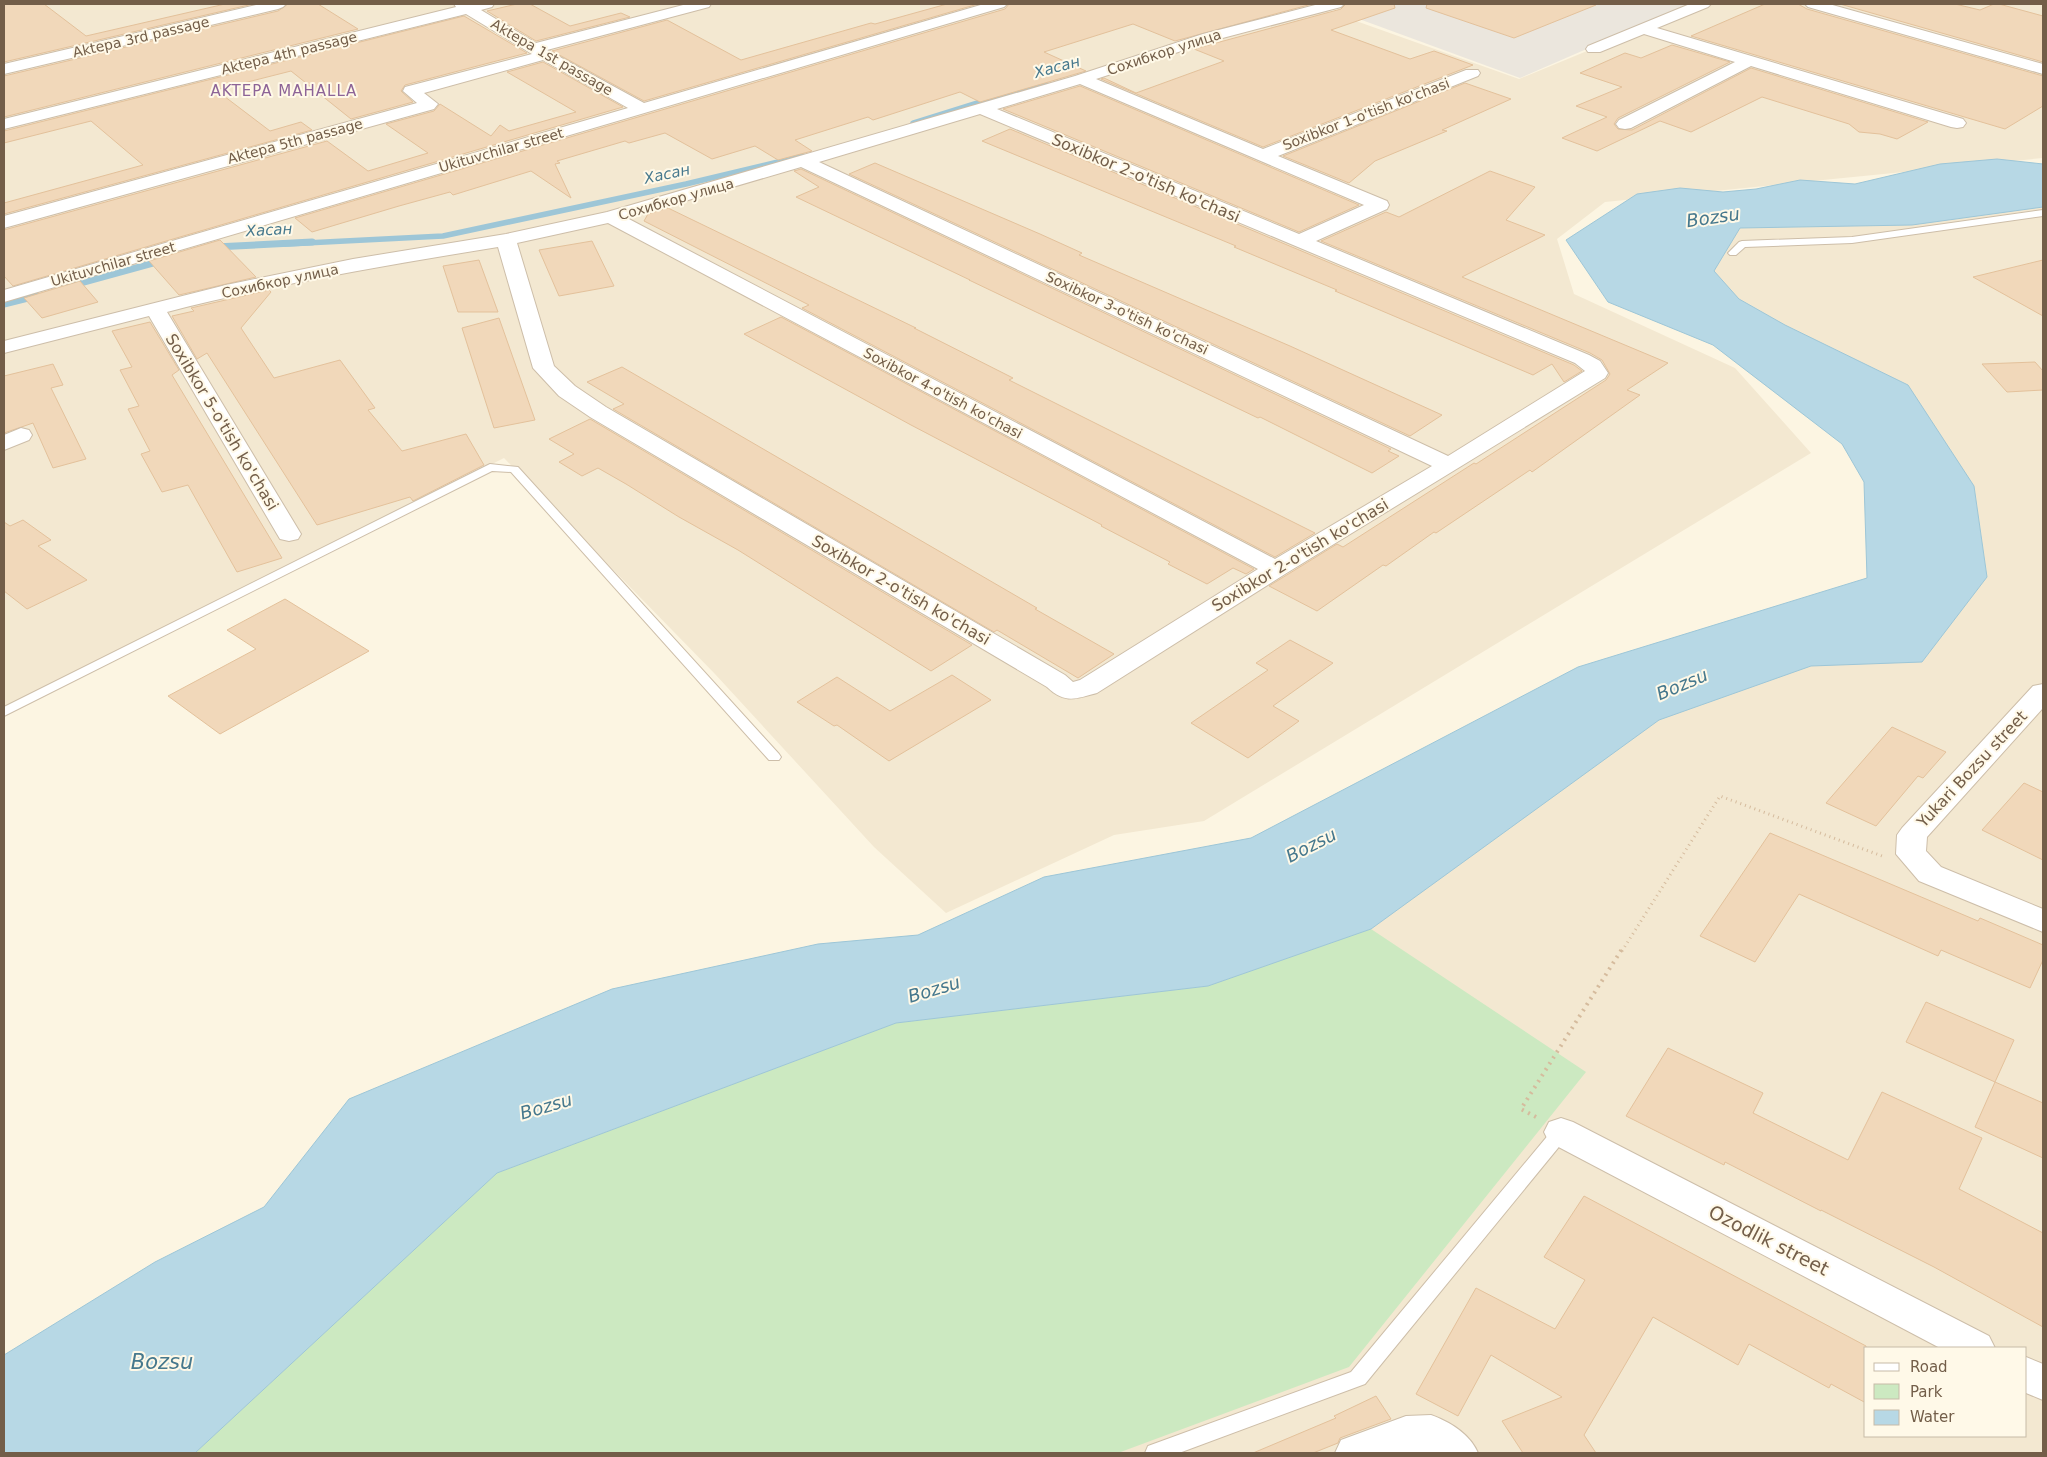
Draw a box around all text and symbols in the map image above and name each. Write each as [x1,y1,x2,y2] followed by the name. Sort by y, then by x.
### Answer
[71,14,211,60] street label: Aktepa 3rd passage
[488,16,616,98] street label: Aktepa 1st passage
[1105,26,1223,78] street label: Сохибкор улица
[219,28,359,78] street label: Aktepa 4th passage
[1031,52,1082,82] water label: Хасан
[1280,75,1452,153] street label: Soxibkor 1-o'tish ko'chasi
[211,82,357,100] district label: AKTEPA MAHALLA
[226,115,364,167] street label: Aktepa 5th passage
[437,124,566,175] street label: Ukituvchilar street
[1049,130,1243,226] street label: Soxibkor 2-o'tish ko'chasi
[641,160,692,188] water label: Хасан
[617,175,735,223] street label: Сохибкор улица
[1685,203,1741,231] water label: Bozsu
[244,220,293,240] water label: Хасан
[49,238,178,289] street label: Ukituvchilar street
[220,261,340,301] street label: Сохибкор улица
[1043,268,1211,358] street label: Soxibkor 3-o'tish ko'chasi
[162,330,282,514] street label: Soxibkor 5-o'tish ko'chasi
[861,344,1025,442] street label: Soxibkor 4-o'tish ko'chasi
[1208,495,1392,615] street label: Soxibkor 2-o'tish ko'chasi
[808,531,994,649] street label: Soxibkor 2-o'tish ko'chasi
[1653,664,1711,704] water label: Bozsu
[1912,707,2031,832] street label: Yukari Bozsu street
[1282,823,1340,867] water label: Bozsu
[905,971,963,1007] water label: Bozsu
[517,1089,575,1123] water label: Bozsu
[1705,1200,1833,1280] street label: Ozodlik street
[1864,1347,2027,1437] legend
[131,1350,193,1374] water label: Bozsu
[1910,1358,1948,1376] text: Road
[1910,1383,1943,1401] text: Park
[1910,1408,1955,1426] text: Water

